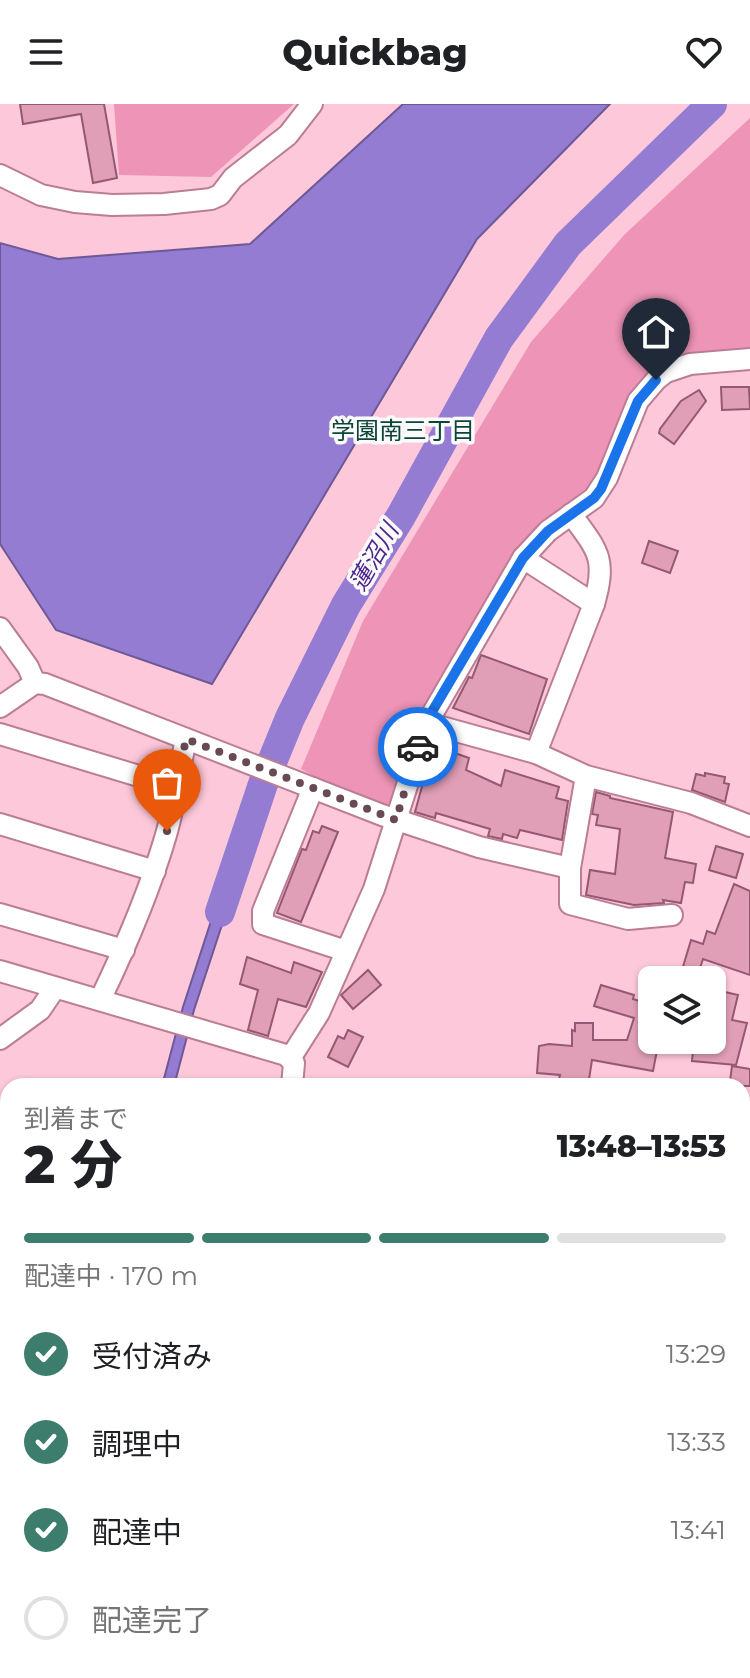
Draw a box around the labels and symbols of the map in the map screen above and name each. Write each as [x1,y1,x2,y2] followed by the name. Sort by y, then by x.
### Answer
[622,298,690,380] pin
[331,416,475,445] district label: 学園南三丁目
[343,516,406,595] water label: 蓮沼川
[378,707,458,787] courier
[133,749,201,831] pin

